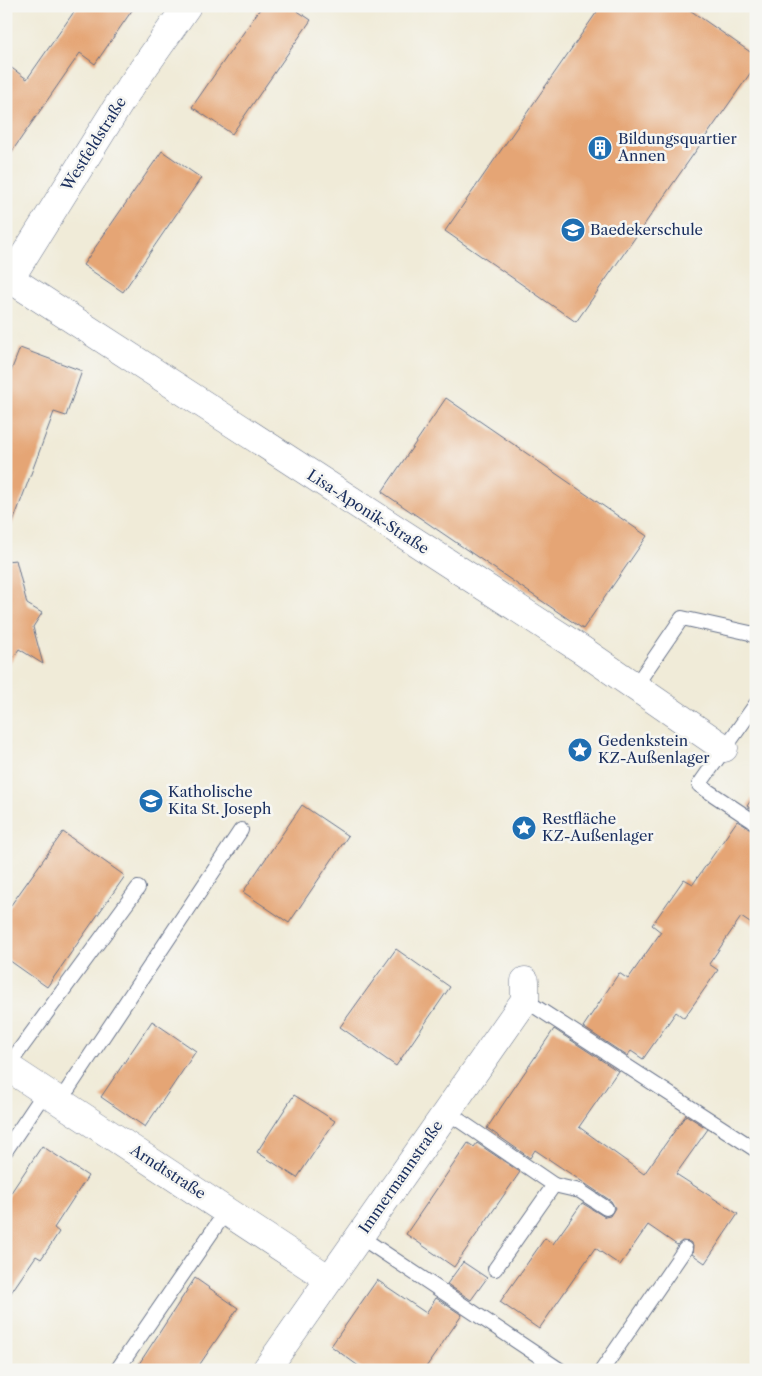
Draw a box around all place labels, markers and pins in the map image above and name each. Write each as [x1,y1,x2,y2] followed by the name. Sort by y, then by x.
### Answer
[617,129,737,165] place label: Bildungsquartier Annen
[587,135,613,161] building icon: Bildungsquartier Annen
[560,217,586,243] school or university icon: Baedekerschule
[590,220,703,239] place label: Baedekerschule
[598,731,710,767] place label: Gedenkstein KZ-Außenlager
[567,737,593,763] place icon: Gedenkstein KZ-Außenlager
[168,782,272,818] place label: Katholische Kita St. Joseph
[138,788,164,814] school or university icon: Katholische Kita St. Joseph
[542,809,654,845] place label: Restfläche KZ-Außenlager
[511,815,537,841] place icon: Restfläche KZ-Außenlager

